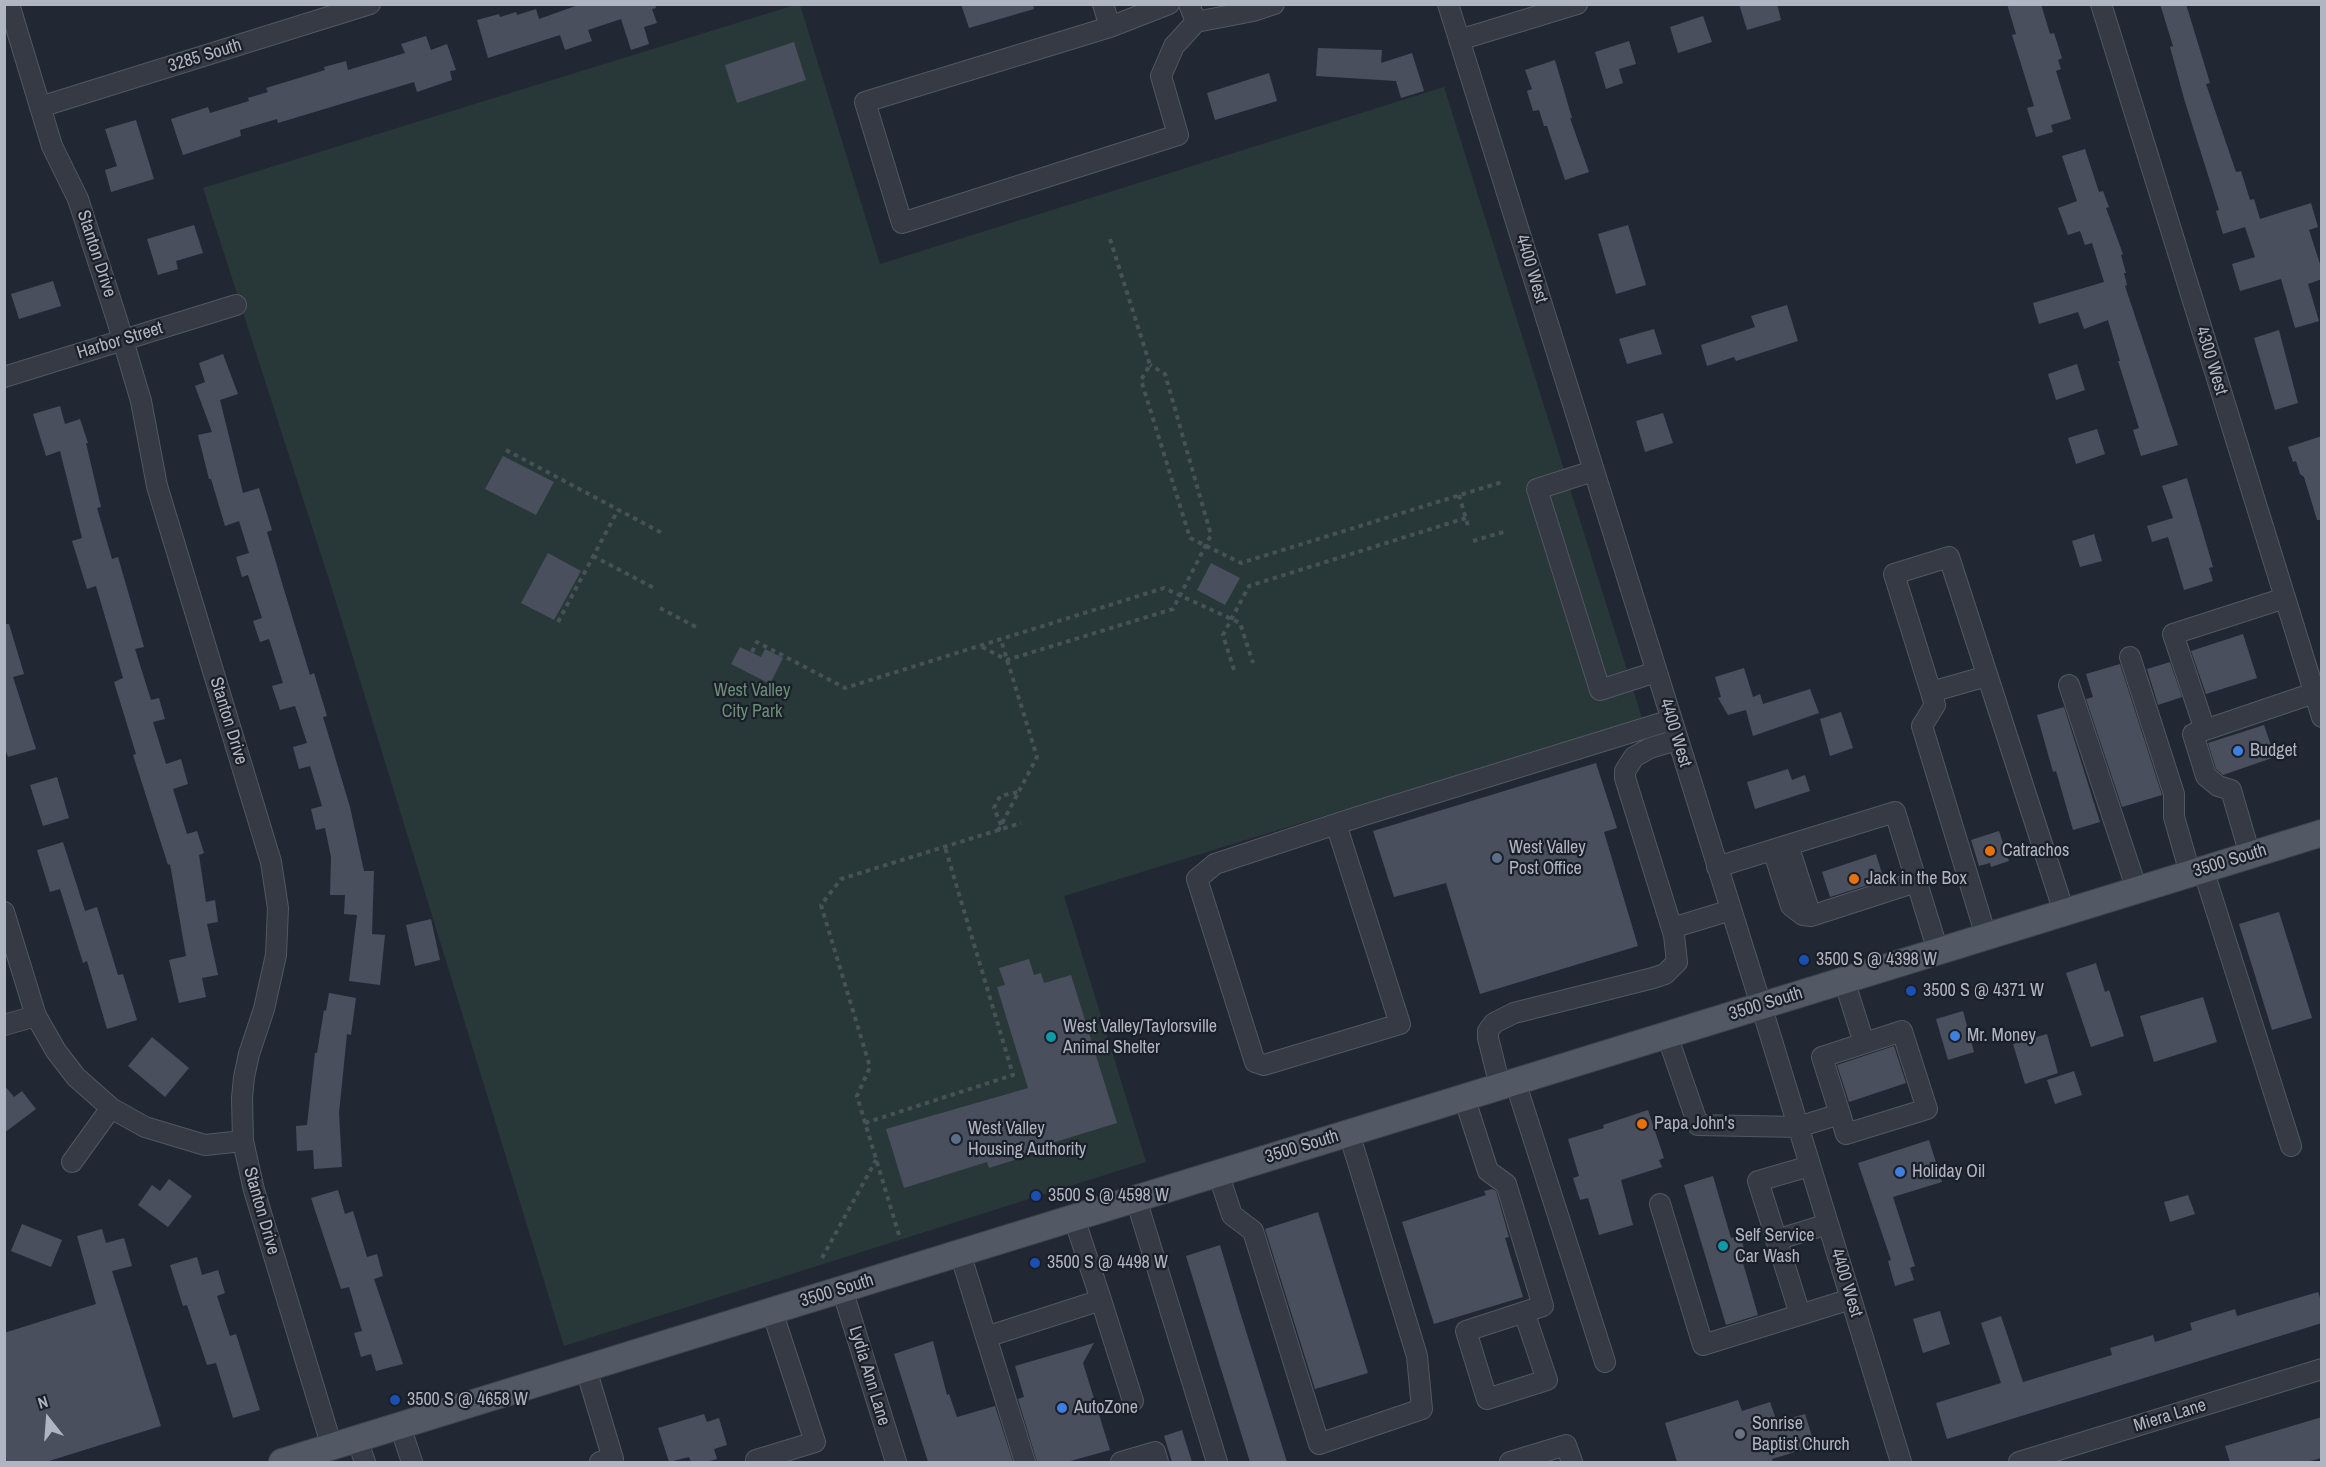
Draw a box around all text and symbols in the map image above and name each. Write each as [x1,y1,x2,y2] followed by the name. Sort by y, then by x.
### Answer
[166,35,244,77] street label: 3285 South
[72,208,120,300] street label: Stanton Drive
[1510,232,1552,306] street label: 4400 West
[74,318,166,364] street label: Harbor Street
[2190,324,2232,398] street label: 4300 West
[204,675,252,767] street label: Stanton Drive
[714,680,790,722] park label: West Valley City Park
[1654,696,1696,770] street label: 4400 West
[2250,740,2297,762] place label: Budget
[2231,744,2245,758] marker: Budget
[1509,837,1586,880] place label: West Valley Post Office
[2002,840,2069,862] place label: Catrachos
[2191,840,2269,882] street label: 3500 South
[1983,844,1997,858] marker: Catrachos
[1490,851,1504,865] marker: West Valley Post Office
[1866,868,1967,890] place label: Jack in the Box
[1847,872,1861,886] marker: Jack in the Box
[1816,949,1937,971] place label: 3500 S @ 4398 W
[1797,953,1811,967] marker: 3500 S @ 4398 W
[1923,980,2044,1002] place label: 3500 S @ 4371 W
[1727,983,1805,1025] street label: 3500 South
[1904,984,1918,998] marker: 3500 S @ 4371 W
[1063,1016,1217,1058] place label: West Valley/Taylorsville Animal Shelter
[1967,1025,2036,1047] place label: Mr. Money
[1948,1029,1962,1043] marker: Mr. Money
[1044,1030,1058,1044] marker: West Valley/Taylorsville Animal Shelter
[1654,1113,1735,1135] place label: Papa John's
[1635,1117,1649,1131] marker: Papa John's
[968,1118,1086,1160] place label: West Valley Housing Authority
[1263,1126,1341,1168] street label: 3500 South
[949,1132,963,1146] marker: West Valley Housing Authority
[1912,1161,1985,1183] place label: Holiday Oil
[238,1165,284,1257] street label: Stanton Drive
[1893,1165,1907,1179] marker: Holiday Oil
[1048,1185,1169,1207] place label: 3500 S @ 4598 W
[1029,1189,1043,1203] marker: 3500 S @ 4598 W
[1735,1225,1815,1268] place label: Self Service Car Wash
[1716,1239,1730,1253] marker: Self Service Car Wash
[1825,1246,1867,1320] street label: 4400 West
[1047,1252,1168,1274] place label: 3500 S @ 4498 W
[1028,1256,1042,1270] marker: 3500 S @ 4498 W
[798,1270,876,1312] street label: 3500 South
[844,1324,894,1428] street label: Lydia Ann Lane
[18,1389,78,1449] north arrow
[407,1389,528,1411] place label: 3500 S @ 4658 W
[35,1390,50,1414] text: N
[388,1393,402,1407] marker: 3500 S @ 4658 W
[2131,1395,2209,1437] street label: Miera Lane
[1074,1397,1138,1419] place label: AutoZone
[1055,1401,1069,1415] marker: AutoZone
[1752,1413,1850,1456] place label: Sonrise Baptist Church
[1733,1427,1747,1441] marker: Sonrise Baptist Church

